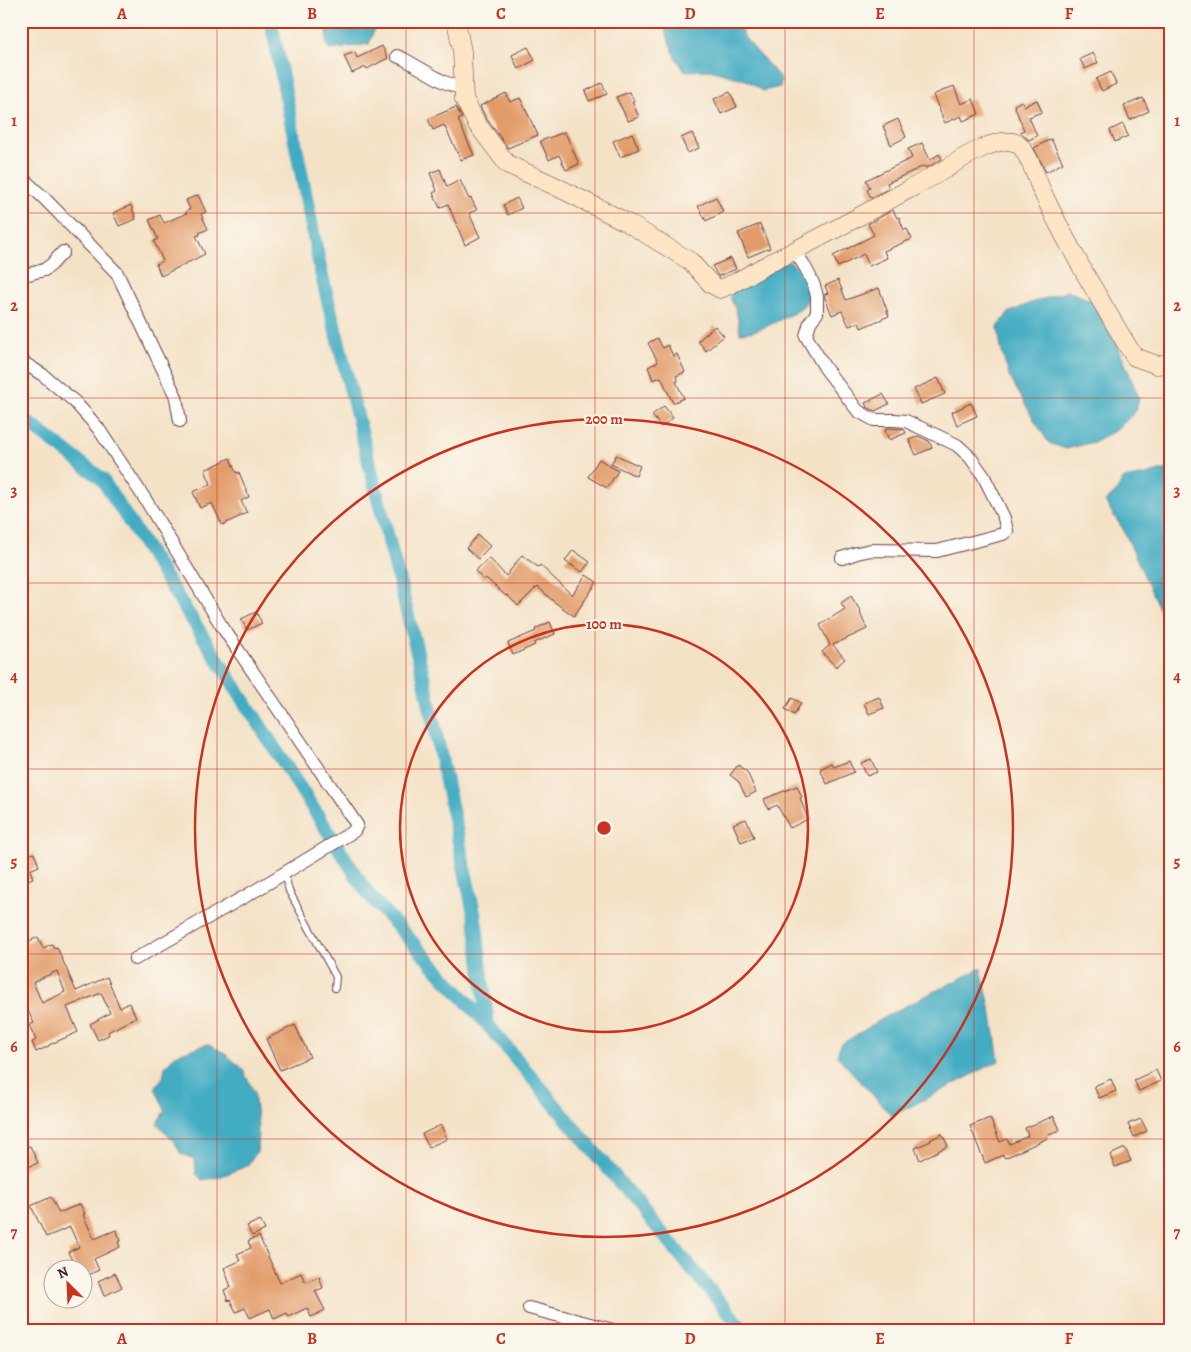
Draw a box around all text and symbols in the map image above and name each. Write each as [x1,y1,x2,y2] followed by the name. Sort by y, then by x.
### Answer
[116,3,128,25] text: A
[307,3,317,25] text: B
[496,3,506,25] text: C
[684,3,696,25] text: D
[875,3,885,25] text: E
[1065,3,1074,25] text: F
[11,110,17,132] text: 1
[1174,110,1180,132] text: 1
[10,295,18,317] text: 2
[1173,295,1181,317] text: 2
[585,409,623,429] text: 200 m
[11,480,18,502] text: 3
[1174,480,1181,502] text: 3
[586,614,622,634] text: 100 m
[10,666,18,688] text: 4
[1173,666,1181,688] text: 4
[595,819,613,837] centre of rings
[11,851,18,873] text: 5
[1174,851,1181,873] text: 5
[10,1036,18,1058] text: 6
[1173,1036,1181,1058] text: 6
[11,1222,18,1244] text: 7
[1174,1222,1181,1244] text: 7
[42,1260,92,1310] north arrow
[54,1262,71,1283] text: N
[116,1328,128,1350] text: A
[307,1328,317,1350] text: B
[496,1328,506,1350] text: C
[684,1328,696,1350] text: D
[875,1328,885,1350] text: E
[1065,1328,1074,1350] text: F

